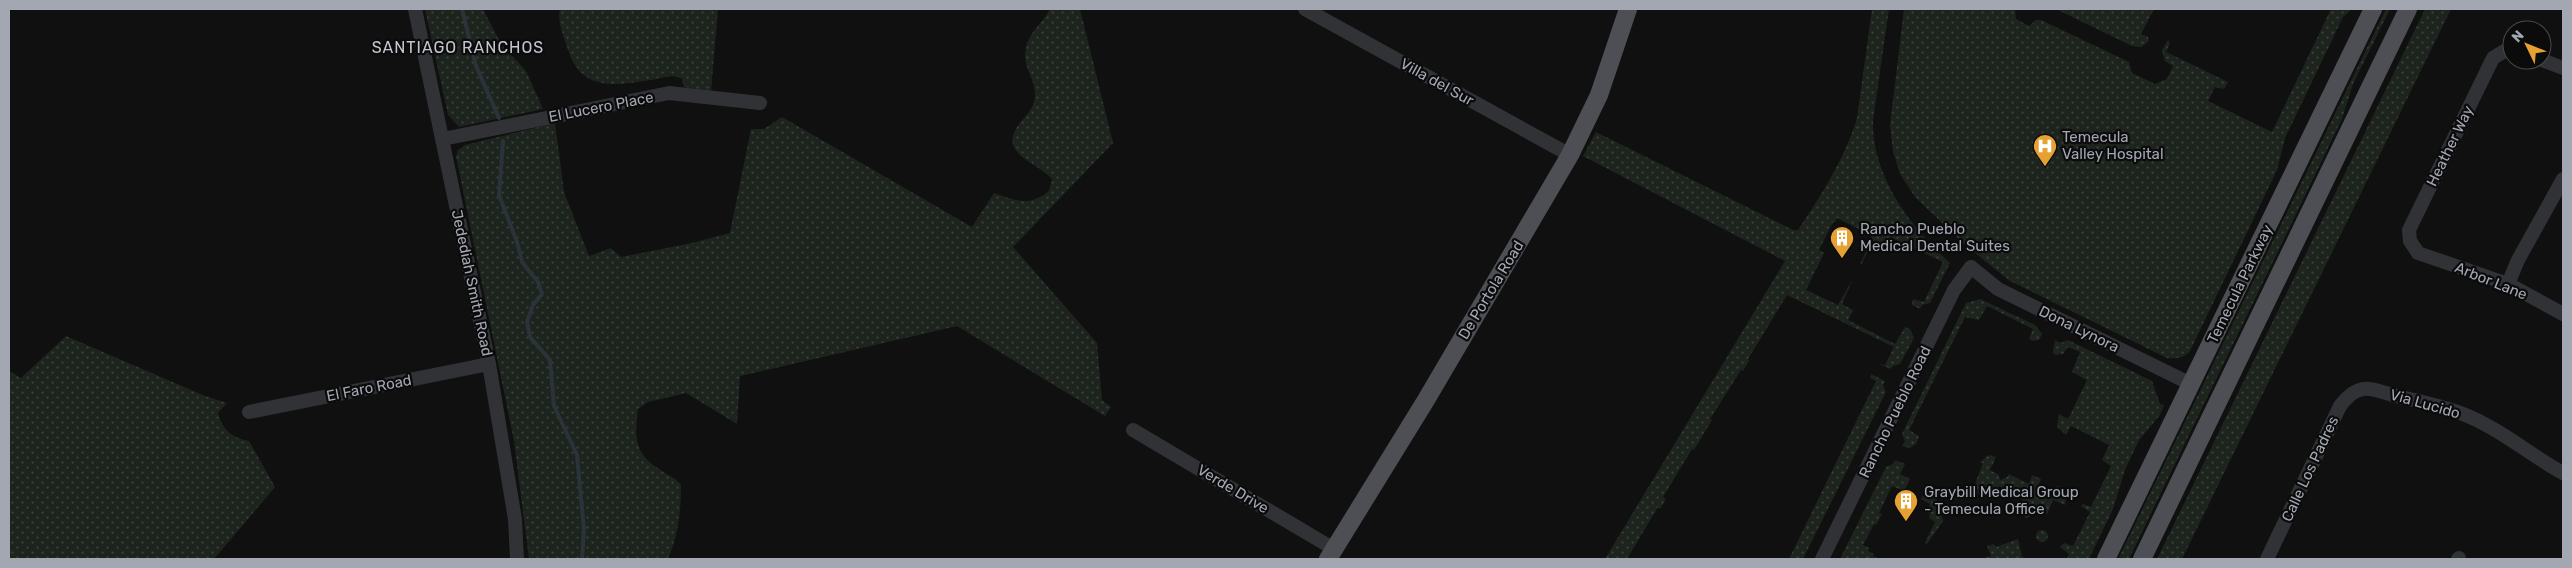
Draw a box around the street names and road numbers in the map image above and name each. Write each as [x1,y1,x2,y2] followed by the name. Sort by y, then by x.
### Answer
[1397,54,1477,110] street label: Villa del Sur
[547,88,655,126] street label: El Lucero Place
[2423,103,2477,189] street label: Heather Way
[448,208,496,358] street label: Jedediah Smith Road
[2203,222,2277,346] street label: Temecula Parkway
[1454,237,1528,343] street label: De Portola Road
[2452,258,2530,304] street label: Arbor Lane
[2036,302,2122,356] street label: Dona Lynora
[1855,343,1935,481] street label: Rancho Pueblo Road
[325,371,413,405] street label: El Faro Road
[2388,385,2462,423] street label: Via Lucido
[2278,413,2342,525] street label: Calle Los Padres
[1194,461,1272,517] street label: Verde Drive

